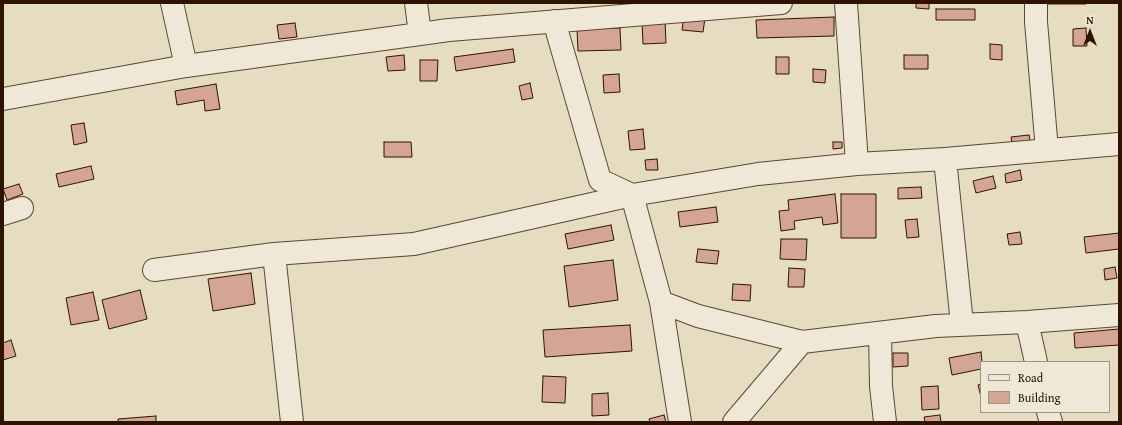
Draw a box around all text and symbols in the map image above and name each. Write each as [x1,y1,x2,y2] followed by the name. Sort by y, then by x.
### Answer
[1070,12,1110,52] north arrow
[1086,12,1094,28] text: N
[980,361,1110,413] legend
[1018,369,1043,386] text: Road
[1018,389,1061,406] text: Building

